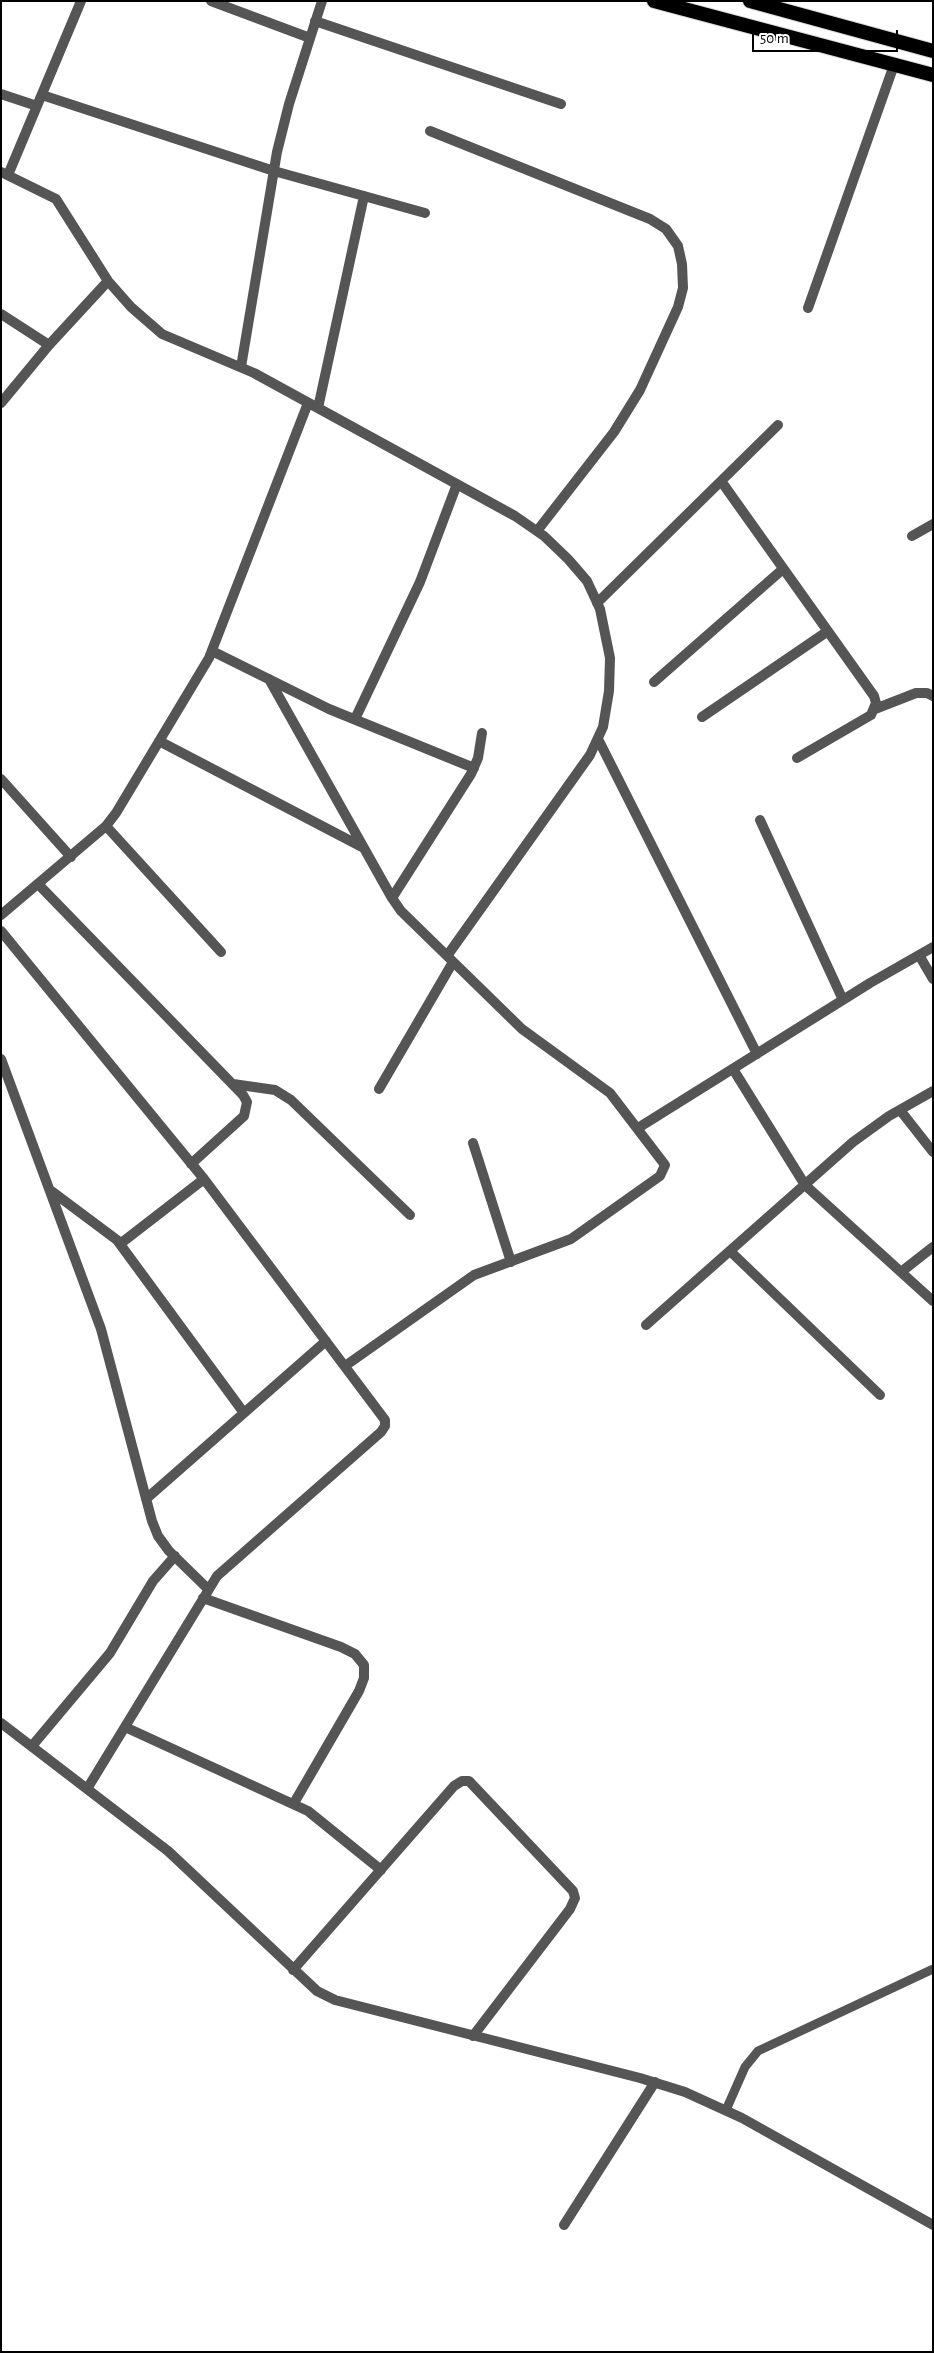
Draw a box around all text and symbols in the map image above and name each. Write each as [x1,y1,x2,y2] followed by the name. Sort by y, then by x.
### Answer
[754,20,900,52] scale bar
[760,31,789,46] text: 50 m

